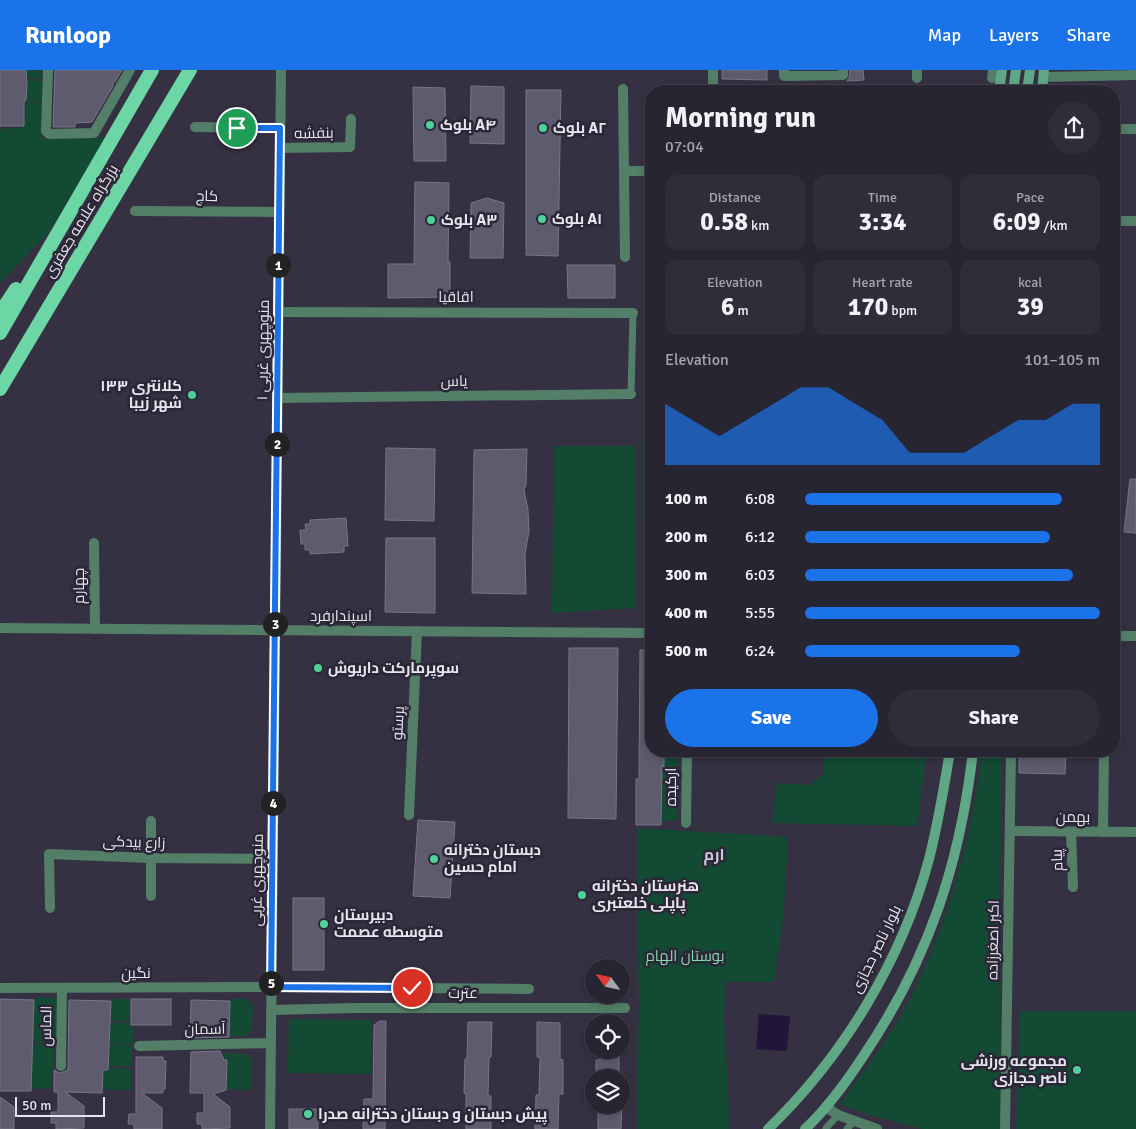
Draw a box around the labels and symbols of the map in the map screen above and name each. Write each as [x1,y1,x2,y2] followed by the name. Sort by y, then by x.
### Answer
[216,107,258,149] pin
[440,116,496,134] place label: بلوک A۴
[424,119,436,131] marker: بلوک A۴
[553,119,606,137] place label: بلوک A۲
[537,122,549,134] marker: بلوک A۲
[294,124,334,142] street label: بنفشه
[40,161,123,281] street label: بزرگراه علامه جعفری
[196,187,218,207] street label: کاج
[552,210,602,228] place label: بلوک A۱
[441,211,497,229] place label: بلوک A۳
[536,213,548,225] marker: بلوک A۱
[425,214,437,226] marker: بلوک A۳
[266,252,290,278] pin: 1
[438,288,474,306] street label: اقاقیا
[253,299,274,401] street label: منوچهری غربی ۱
[441,372,467,391] street label: یاس
[100,377,182,412] place label: کلانتری ۱۳۳ شهر زیبا
[186,389,198,401] marker: کلانتری ۱۳۳ شهر زیبا
[264,432,290,456] pin: 2
[70,568,89,604] street label: چهارم
[310,607,372,626] street label: اسپندارفرد
[262,612,288,636] pin: 3
[328,659,459,679] place label: سوپرمارکت داریوش
[312,662,324,674] marker: سوپرمارکت داریوش
[388,706,409,741] street label: پرستو
[662,768,680,806] street label: ارکیده
[260,790,286,816] pin: 4
[1056,808,1090,827] street label: بهمن
[102,832,166,854] street label: زارع بیدکی
[247,833,268,927] street label: منوچهری غربی
[444,841,541,877] place label: دبستان دخترانه امام حسین
[704,845,724,866] district label: ارم
[1048,849,1067,871] street label: پیام
[428,853,440,865] marker: دبستان دخترانه امام حسین
[592,877,699,914] place label: هنرستان دخترانه پاپلی خلعتبری
[576,889,588,901] marker: هنرستان دخترانه پاپلی خلعتبری
[983,900,1003,980] street label: اکبر اصغرزاده
[847,902,906,996] street label: بلوار ناصر حجازی
[334,906,443,941] place label: دبیرستان متوسطه عصمت
[318,918,330,930] marker: دبیرستان متوسطه عصمت
[645,947,725,966] park label: بوستان الهام
[585,959,630,1004] north arrow
[121,964,151,983] street label: نگین
[391,967,433,1009] pin
[258,970,284,996] pin: 5
[448,984,478,1002] street label: عترت
[37,1005,56,1047] street label: الماس
[184,1020,226,1039] street label: آسمان
[961,1052,1067,1087] place label: مجموعه ورزشی ناصر حجازی
[1071,1064,1083,1076] marker: مجموعه ورزشی ناصر حجازی
[15,1094,105,1117] scale bar
[318,1105,548,1125] place label: پیش دبستان و دبستان دخترانه صدرا
[302,1108,314,1120] marker: پیش دبستان و دبستان دخترانه صدرا

